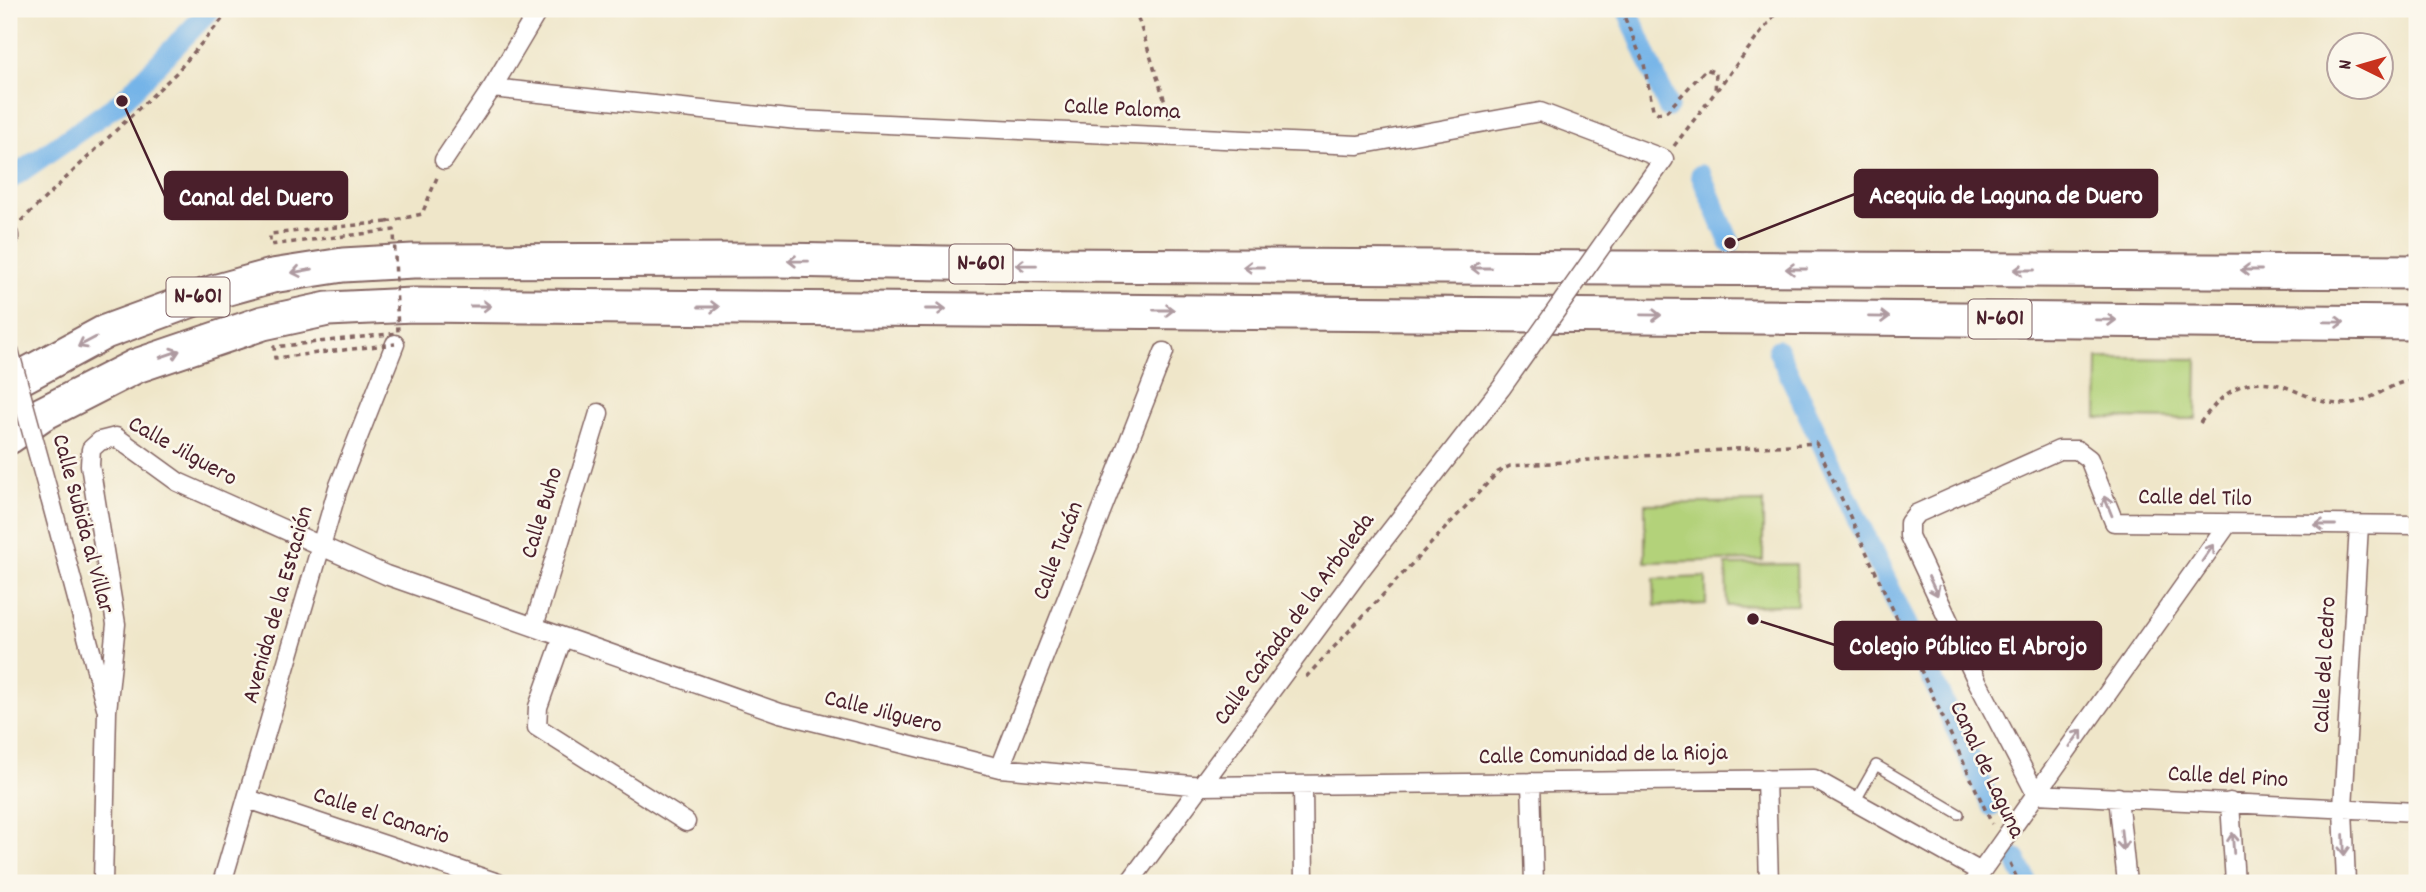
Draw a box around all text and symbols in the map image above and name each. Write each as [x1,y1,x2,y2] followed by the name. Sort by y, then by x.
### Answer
[2324,32,2394,102] north arrow
[2333,59,2360,71] text: N
[1063,90,1182,130] street label: Calle Paloma
[1855,170,2157,217] callout: Acequia de Laguna de Duero
[165,172,347,219] callout: Canal del Duero
[1869,179,2143,216] text: Acequia de Laguna de Duero
[179,181,334,218] text: Canal del Duero
[950,244,1012,284] road number: N-601
[787,254,810,267] one-way arrow
[1015,258,1038,272] one-way arrow
[1242,260,1265,274] one-way arrow
[1470,261,1493,275] one-way arrow
[1785,262,1808,276] one-way arrow
[2012,263,2035,277] one-way arrow
[2240,263,2263,277] one-way arrow
[291,265,314,278] one-way arrow
[166,278,230,316] road number: N-601
[470,299,493,313] one-way arrow
[697,300,720,314] one-way arrow
[1968,300,2032,338] road number: N-601
[925,302,948,316] one-way arrow
[1152,303,1175,317] one-way arrow
[1640,308,1663,322] one-way arrow
[1867,310,1890,324] one-way arrow
[2095,313,2118,326] one-way arrow
[2322,315,2345,329] one-way arrow
[77,335,97,349] one-way arrow
[159,347,181,359] one-way arrow
[121,408,243,496] street label: Calle Jilguero
[42,431,122,617] street label: Calle Subida al Villar
[513,463,573,563] street label: Calle Buho
[2138,481,2252,517] street label: Calle del Tilo
[2100,496,2113,517] one-way arrow
[1025,497,1093,605] street label: Calle Tucán
[235,502,323,708] street label: Avenida de la Estación
[1206,506,1384,733] street label: Calle Cañada de la Arboleda
[2313,518,2336,532] one-way arrow
[2201,544,2215,563] one-way arrow
[1926,575,1940,596] one-way arrow
[2305,596,2347,734] street label: Calle del Cedro
[1835,622,2101,669] callout: Colegio Público El Abrojo
[1849,630,2087,667] text: Colegio Público El Abrojo
[820,682,946,744] street label: Calle Jilguero
[1939,696,2033,845] street label: Canal de Laguna
[2068,729,2083,748] one-way arrow
[1478,737,1728,775] street label: Calle Comunidad de la Rioja
[2167,758,2289,798] street label: Calle del Pino
[308,779,454,855] street label: Calle el Canario
[2116,828,2129,851] one-way arrow
[2226,831,2239,854] one-way arrow
[2337,834,2350,857] one-way arrow

